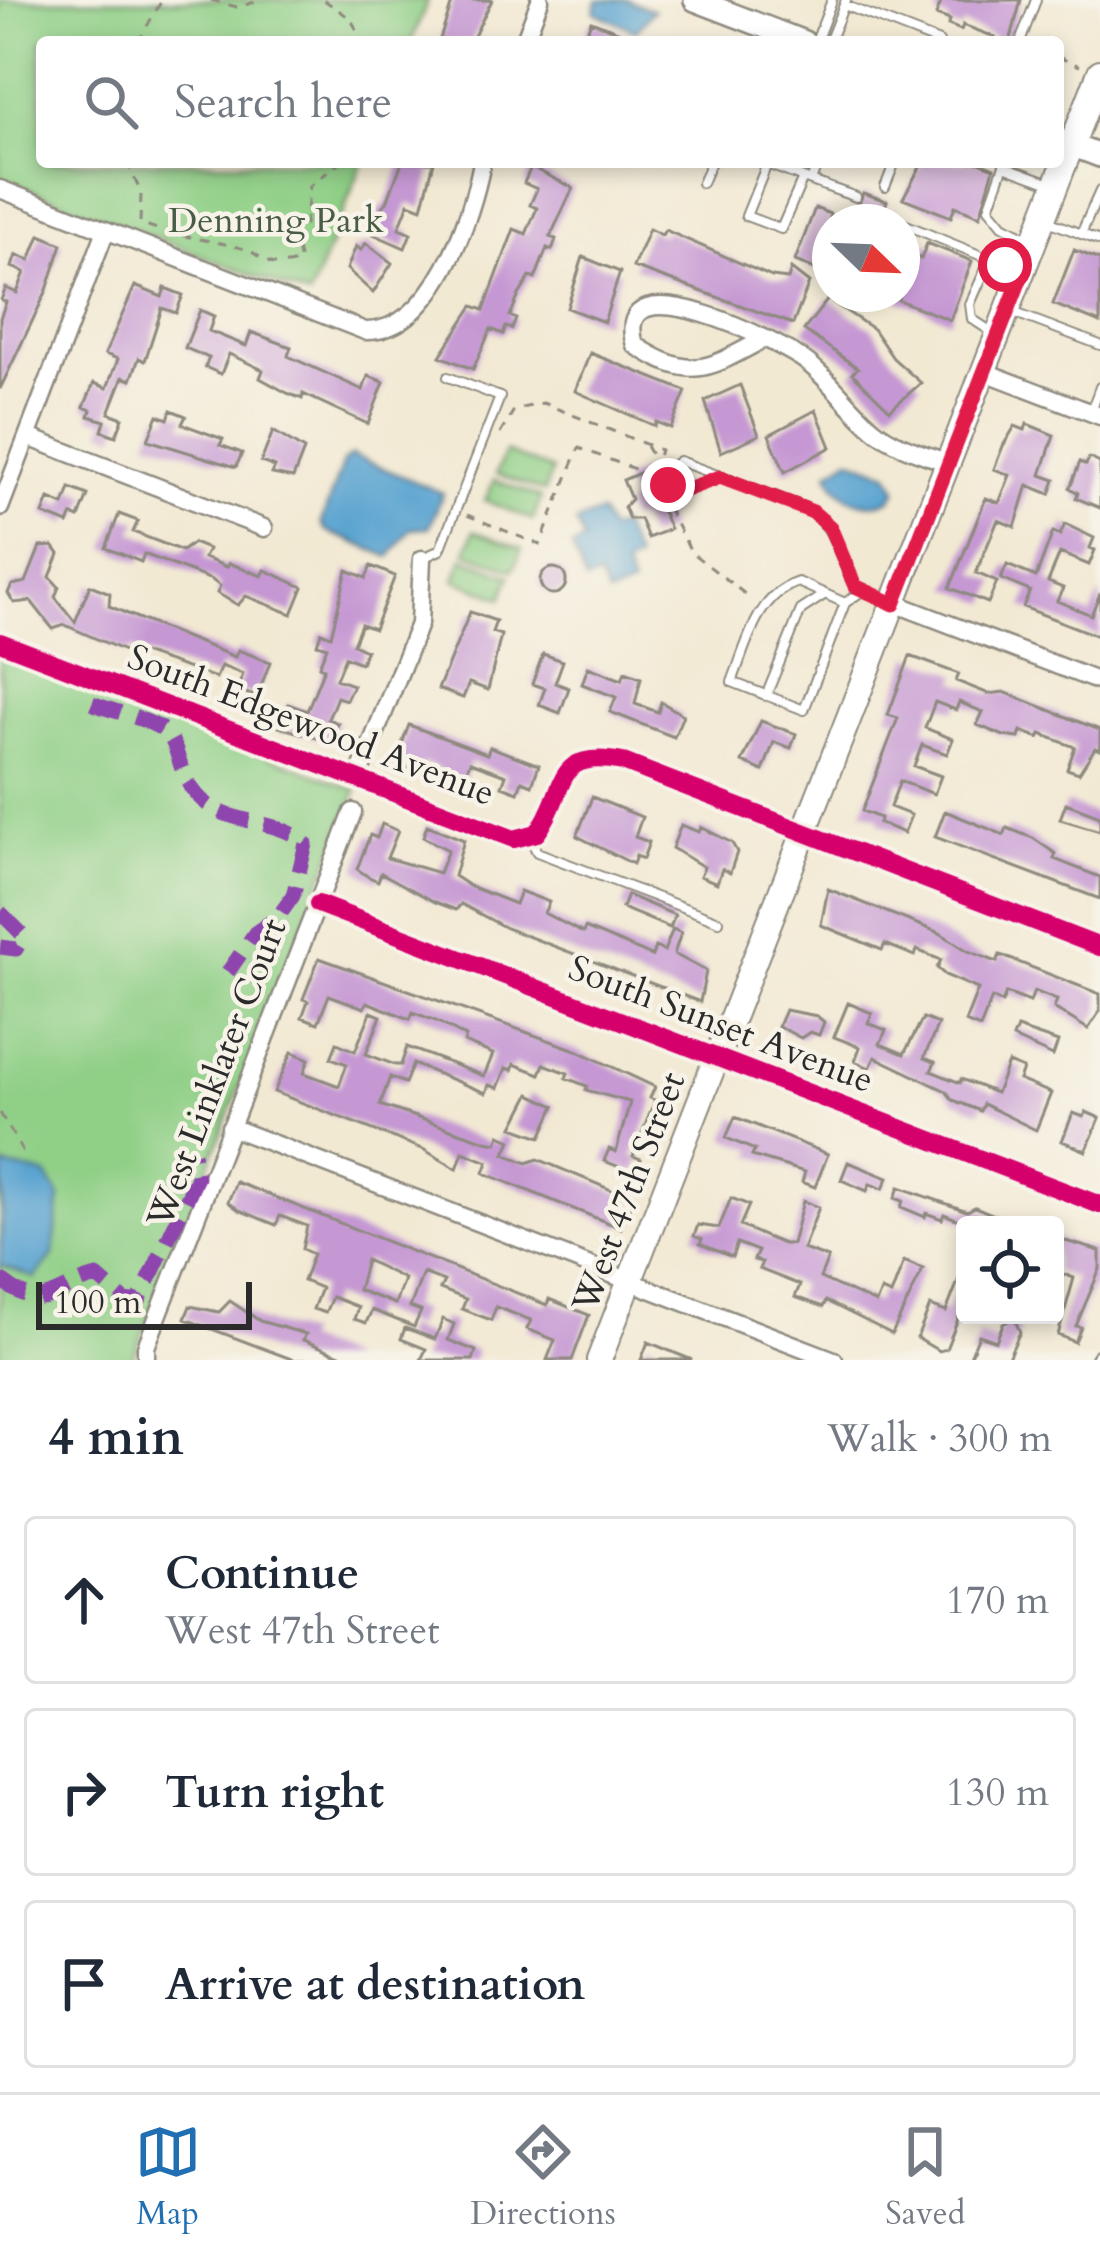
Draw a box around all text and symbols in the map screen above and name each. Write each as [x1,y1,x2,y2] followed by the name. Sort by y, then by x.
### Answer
[36,36,1064,168] search box
[78,69,144,135] icon: search
[174,72,392,133] text: Search here
[168,196,385,245] park label: Denning Park
[812,204,920,312] north arrow
[978,238,1032,292] route start
[641,458,695,512] route end
[120,632,502,818] street label: South Edgewood Avenue
[135,911,299,1235] street label: West Linklater Court
[562,943,880,1105] street label: South Sunset Avenue
[560,1065,697,1320] street label: West 47th Street
[956,1216,1064,1324] map controls
[956,1216,1064,1324] button: locate
[36,1276,252,1329] scale bar
[54,1280,141,1325] text: 100 m
[48,1403,184,1473] text: 4 min
[827,1412,1052,1465] text: Walk · 300 m
[165,1543,359,1604] text: Continue
[51,1567,117,1633] icon: ahead
[946,1574,1049,1627] text: 170 m
[165,1604,440,1657] text: West 47th Street
[51,1759,117,1825] icon: right
[165,1762,384,1823] text: Turn right
[946,1766,1049,1819] text: 130 m
[51,1951,117,2017] icon: arrive
[165,1954,585,2015] text: Arrive at destination
[135,2119,201,2236] tab: Map
[470,2119,616,2236] tab: Directions
[885,2119,965,2236] tab: Saved

